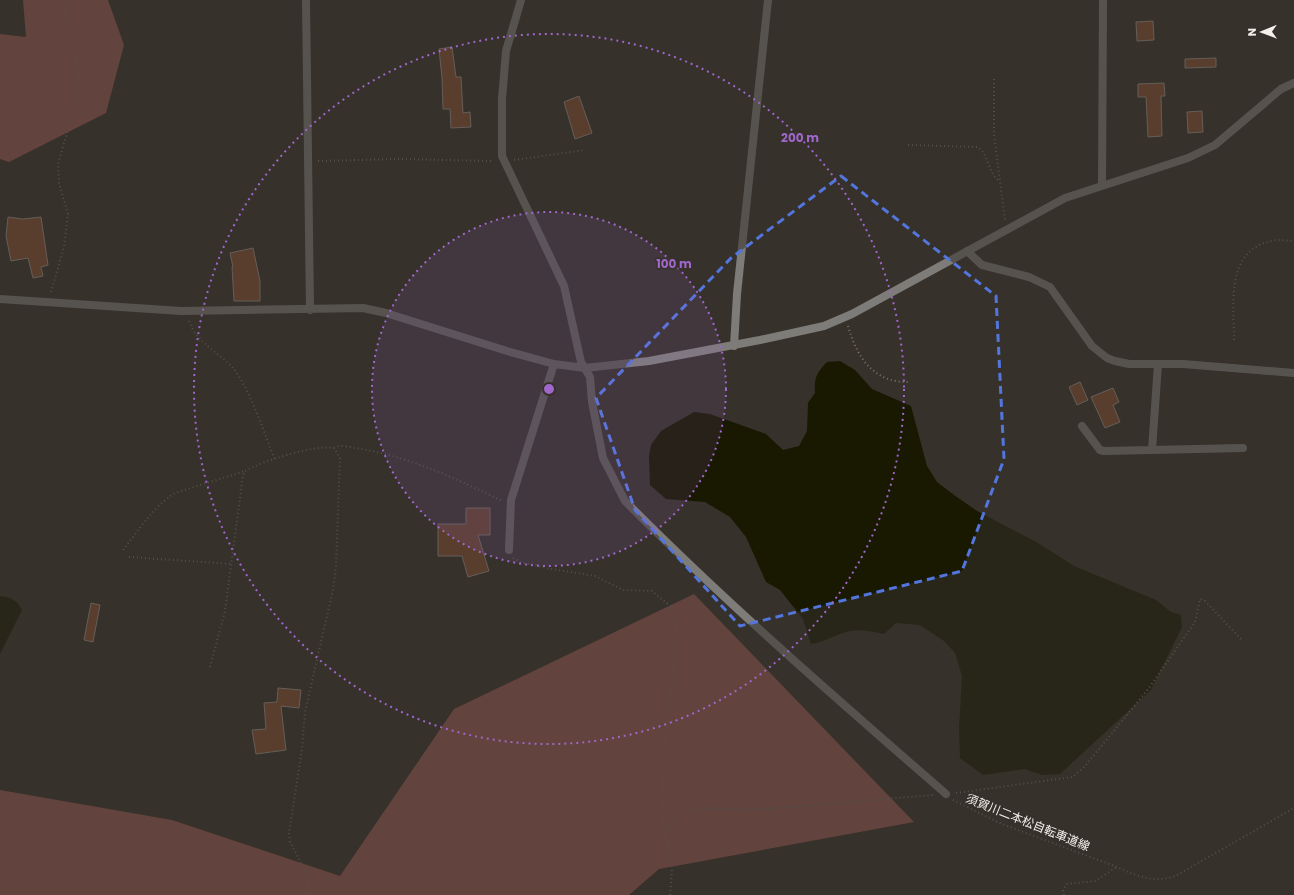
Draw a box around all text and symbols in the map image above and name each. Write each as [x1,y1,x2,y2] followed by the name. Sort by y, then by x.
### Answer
[1242,12,1282,52] north arrow
[1244,28,1260,36] text: N
[781,129,819,146] text: 200 m
[656,255,692,272] text: 100 m
[542,382,556,396] centre of rings
[964,789,1092,855] street label: 須賀川二本松自転車道線

